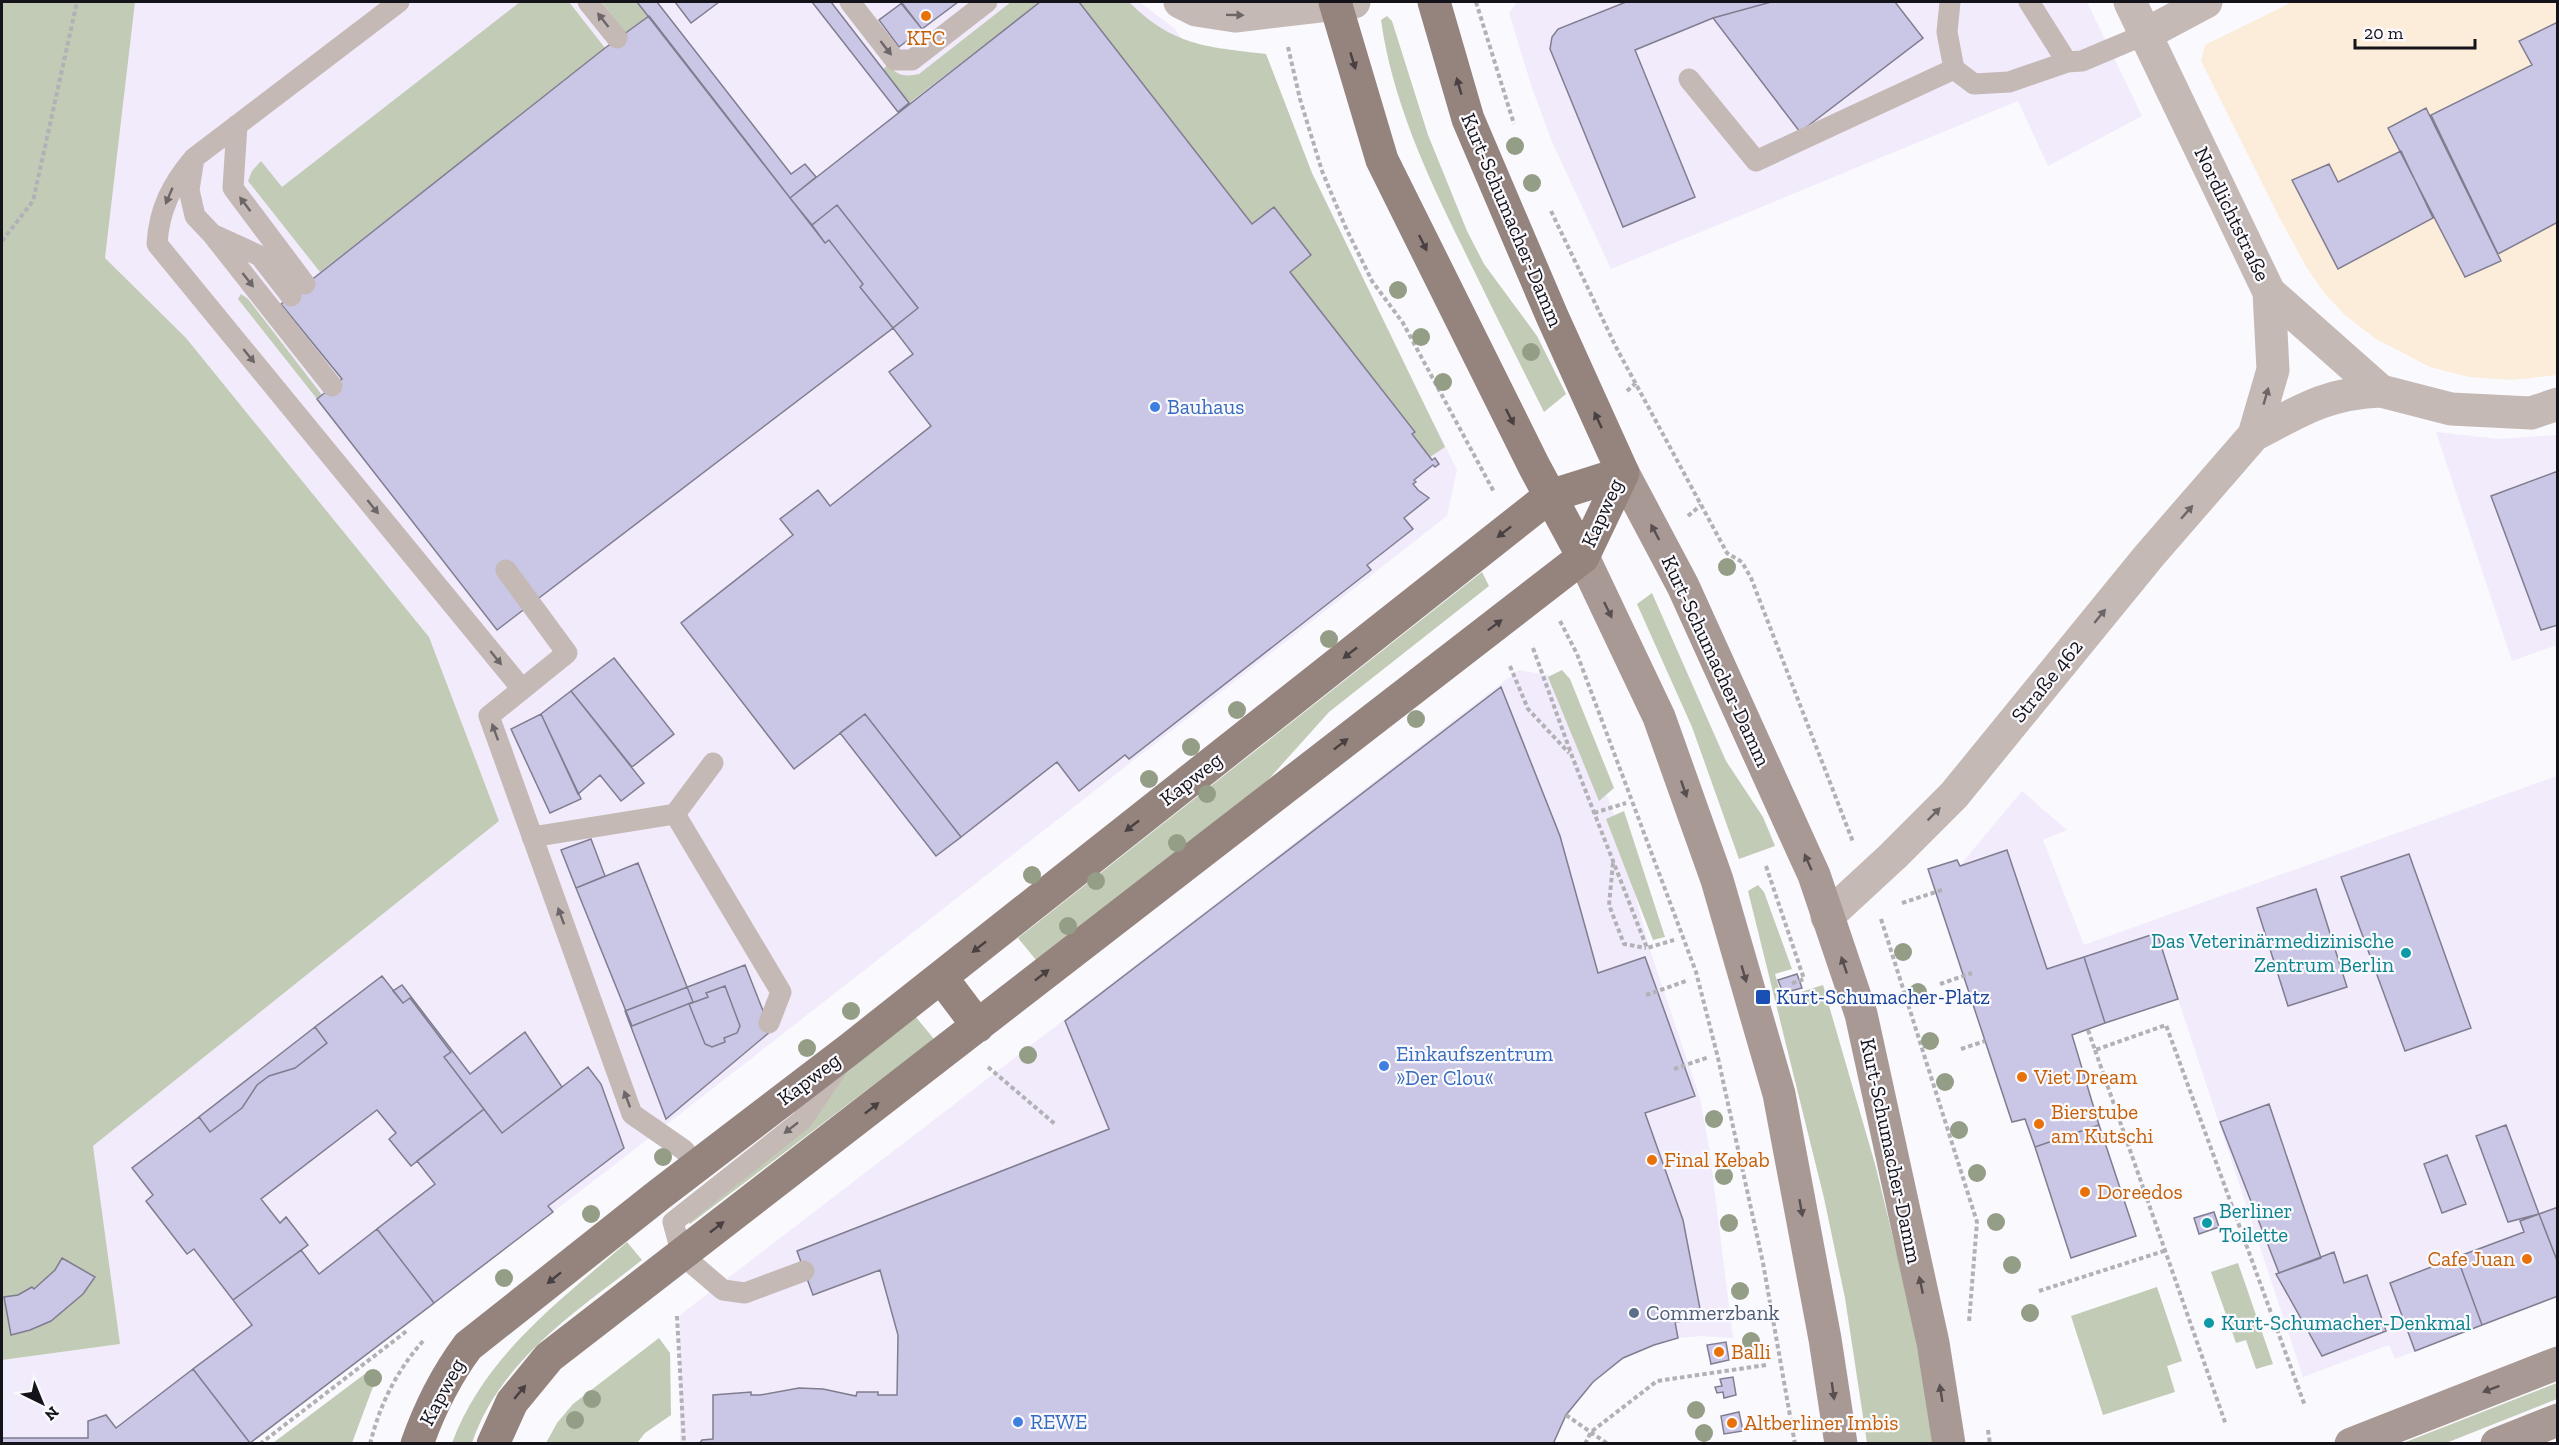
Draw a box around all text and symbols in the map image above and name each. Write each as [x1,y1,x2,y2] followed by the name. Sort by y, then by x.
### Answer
[919,9,933,23] marker: KFC
[1226,10,1245,20] one-way arrow
[596,12,609,28] one-way arrow
[2355,12,2475,50] scale bar
[2364,22,2404,44] text: 20 m
[907,25,945,50] place label: KFC
[879,40,891,55] one-way arrow
[1349,53,1358,71] one-way arrow
[1454,77,1463,95] one-way arrow
[1456,109,1569,330] street label: Kurt-Schumacher-Damm
[2189,143,2276,285] street label: Nordlichtstraße
[164,187,173,205] one-way arrow
[239,196,251,212] one-way arrow
[1419,234,1428,251] one-way arrow
[242,273,254,288] one-way arrow
[243,348,256,364] one-way arrow
[2261,387,2271,405] one-way arrow
[1167,394,1245,419] place label: Bauhaus
[1148,400,1162,414] marker: Bauhaus
[1505,409,1515,426] one-way arrow
[1594,411,1603,428] one-way arrow
[1575,474,1628,551] street label: Kapweg
[366,499,379,515] one-way arrow
[2180,505,2193,520] one-way arrow
[1650,524,1660,541] one-way arrow
[1496,525,1511,537] one-way arrow
[1657,551,1776,770] street label: Kurt-Schumacher-Damm
[1604,601,1613,618] one-way arrow
[2093,609,2105,624] one-way arrow
[1486,619,1502,631] one-way arrow
[2006,634,2088,727] street label: Straße 462
[1343,646,1358,658] one-way arrow
[489,650,502,665] one-way arrow
[489,723,499,741] one-way arrow
[1333,739,1348,751] one-way arrow
[1155,746,1227,811] street label: Kapweg
[1680,780,1690,798] one-way arrow
[1927,808,1941,822] one-way arrow
[1124,819,1139,831] one-way arrow
[1803,853,1812,870] one-way arrow
[555,906,565,924] one-way arrow
[2151,928,2394,977] place label: Das Veterinärmedizinische Zentrum Berlin
[971,940,986,952] one-way arrow
[2399,946,2413,960] marker: Das Veterinärmedizinische Zentrum Berlin
[1839,956,1848,974] one-way arrow
[1740,965,1749,983] one-way arrow
[1035,970,1050,982] one-way arrow
[1776,984,1990,1009] place label: Kurt-Schumacher-Platz
[1754,988,1772,1006] marker: Kurt-Schumacher-Platz
[1855,1036,1928,1266] street label: Kurt-Schumacher-Damm
[1396,1041,1553,1090] place label: Einkaufszentrum »Der Clou«
[772,1047,845,1110] street label: Kapweg
[1377,1059,1391,1073] marker: Einkaufszentrum »Der Clou«
[2033,1064,2137,1089] place label: Viet Dream
[2015,1070,2029,1084] marker: Viet Dream
[621,1090,631,1108] one-way arrow
[2051,1099,2154,1148] place label: Bierstube am Kutschi
[864,1102,879,1114] one-way arrow
[2032,1117,2046,1131] marker: Bierstube am Kutschi
[784,1122,799,1134] one-way arrow
[1664,1147,1770,1172] place label: Final Kebab
[1645,1153,1659,1167] marker: Final Kebab
[2097,1179,2183,1204] place label: Doreedos
[2078,1185,2092,1199] marker: Doreedos
[2219,1198,2292,1247] place label: Berliner Toilette
[1797,1199,1806,1218] one-way arrow
[2200,1216,2214,1230] marker: Berliner Toilette
[710,1222,725,1234] one-way arrow
[2427,1246,2515,1271] place label: Cafe Juan
[2520,1252,2534,1266] marker: Cafe Juan
[546,1271,562,1284] one-way arrow
[1916,1276,1925,1295] one-way arrow
[1646,1300,1779,1325] place label: Commerzbank
[1627,1306,1641,1320] marker: Commerzbank
[2221,1310,2472,1335] place label: Kurt-Schumacher-Denkmal
[2202,1316,2216,1330] marker: Kurt-Schumacher-Denkmal
[1731,1339,1771,1364] place label: Balli
[1712,1345,1726,1359] marker: Balli
[414,1354,470,1430] street label: Kapweg
[12,1373,72,1433] north arrow
[1828,1382,1837,1401] one-way arrow
[1936,1383,1945,1402] one-way arrow
[514,1384,527,1400] one-way arrow
[2482,1384,2500,1394] one-way arrow
[41,1403,63,1425] text: N
[1030,1409,1087,1434] place label: REWE
[1744,1410,1899,1435] place label: Altberliner Imbis
[1011,1415,1025,1429] marker: REWE
[1725,1416,1739,1430] marker: Altberliner Imbis

